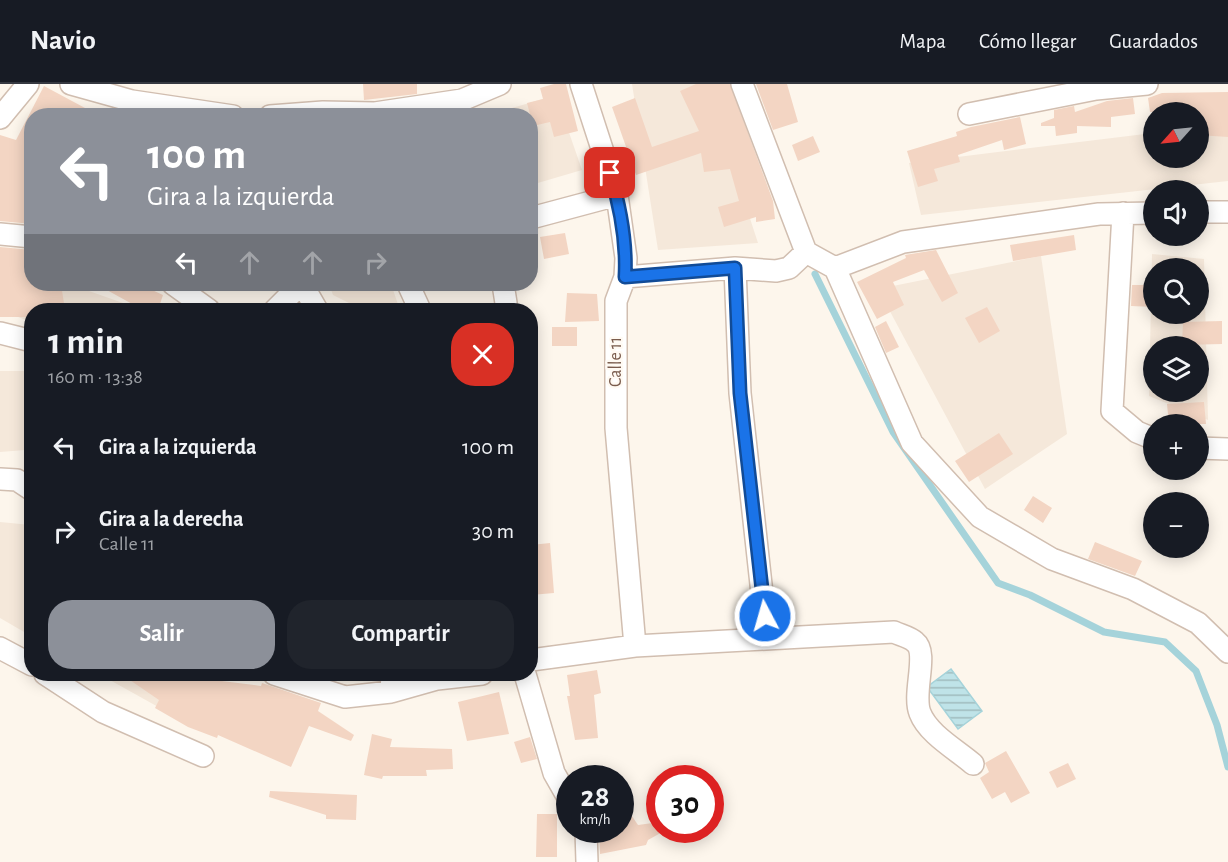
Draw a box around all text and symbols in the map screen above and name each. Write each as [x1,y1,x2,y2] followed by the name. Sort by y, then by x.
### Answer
[30,27,96,55] text: Navio
[900,31,946,52] text: Mapa
[979,31,1076,52] text: Cómo llegar
[1109,31,1198,52] text: Guardados
[1143,102,1209,168] north arrow
[1143,102,1209,558] map controls
[48,132,126,210] icon: left
[147,134,246,176] text: 100 m
[584,147,635,198] pin
[593,156,626,189] icon: arrive
[1143,180,1209,246] button: sound
[147,183,335,210] text: Gira a la izquierda
[170,246,203,279] icon: left
[233,246,266,279] icon: ahead
[296,246,329,279] icon: ahead
[359,246,392,279] icon: right
[1143,258,1209,324] button: search
[451,323,514,386] button: close
[48,324,124,360] text: 1 min
[1143,336,1209,402] button: layers
[607,337,625,387] street label: Calle 11
[48,367,143,387] text: 160 m · 13:38
[1143,414,1209,480] button: +
[48,431,81,464] icon: left
[99,436,257,458] text: Gira a la izquierda
[462,436,514,458] text: 100 m
[1143,492,1209,558] button: −
[99,508,244,530] text: Gira a la derecha
[48,515,81,548] icon: right
[472,520,514,542] text: 30 m
[99,534,155,554] text: Calle 11
[733,584,797,648] position arrow
[48,600,275,669] button: Salir
[287,600,514,669] button: Compartir
[646,765,724,843] speed limit sign: 30
[581,782,609,812] text: 28
[580,812,610,827] text: km/h

